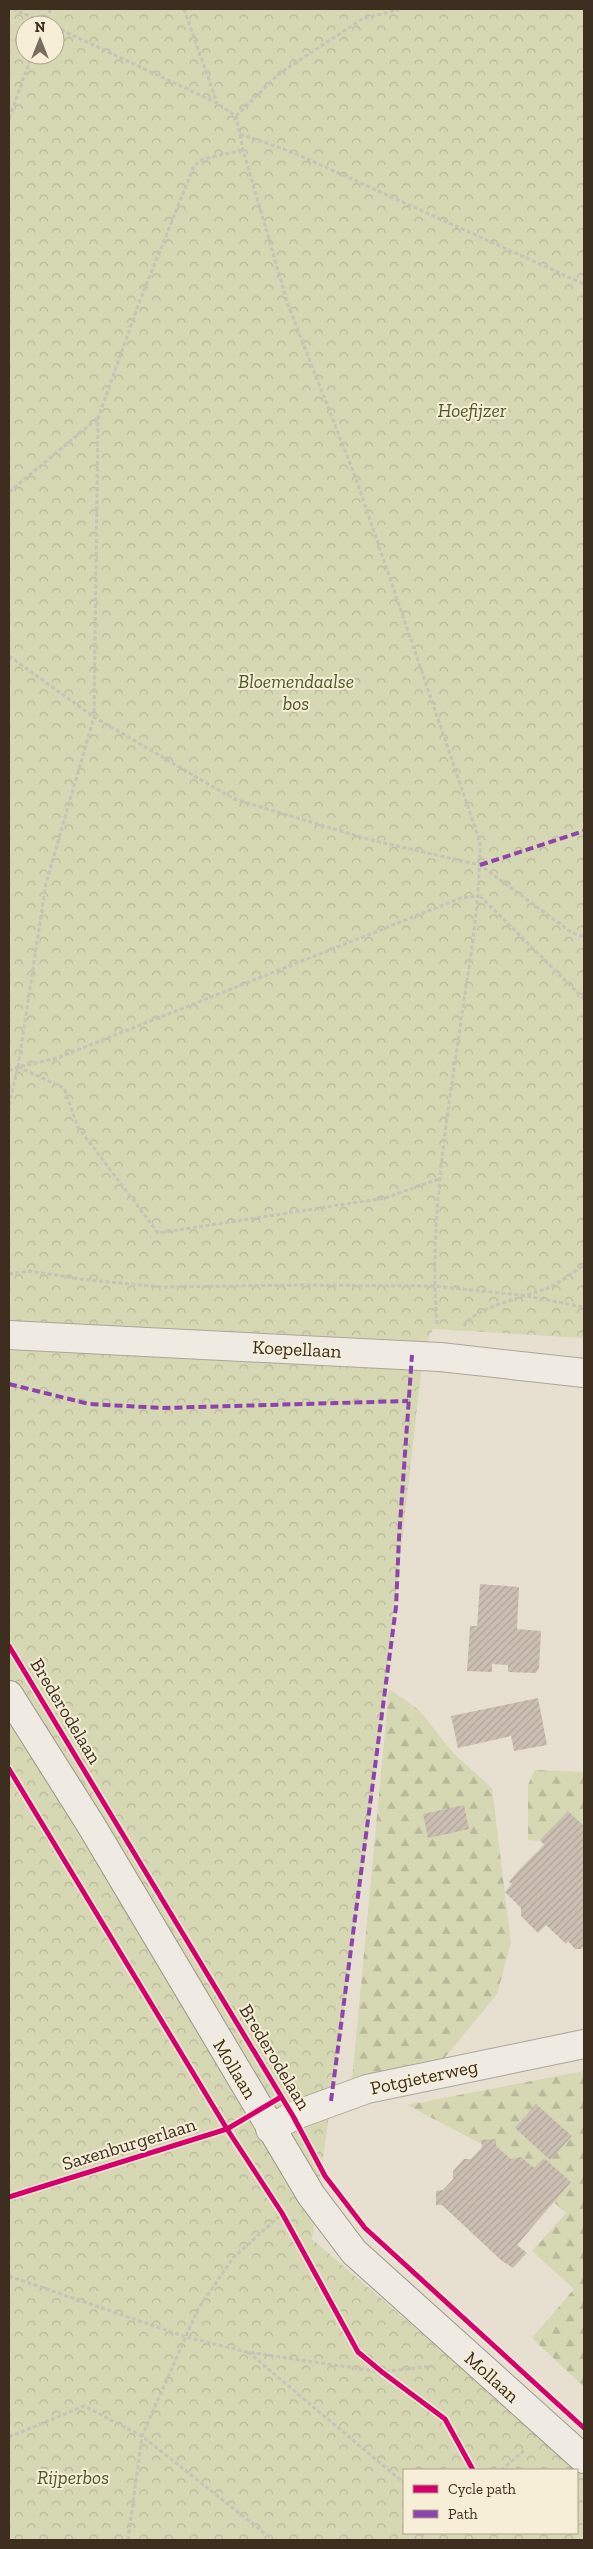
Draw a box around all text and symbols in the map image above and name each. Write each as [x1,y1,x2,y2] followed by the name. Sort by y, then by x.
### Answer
[15,15,65,65] north arrow
[35,19,46,36] text: N
[438,399,507,422] park label: Hoefijzer
[238,670,354,715] park label: Bloemendaalse bos
[252,1335,342,1363] street label: Koepellaan
[25,1654,107,1768] street label: Brederodelaan
[234,2000,316,2114] street label: Brederodelaan
[208,2035,262,2103] street label: Mollaan
[368,2054,481,2100] street label: Potgieterweg
[59,2113,199,2175] street label: Saxenburgerlaan
[460,2347,524,2408] street label: Mollaan
[37,2466,109,2489] park label: Rijperbos
[403,2469,578,2534] legend
[448,2480,517,2498] text: Cycle path
[448,2505,478,2523] text: Path

